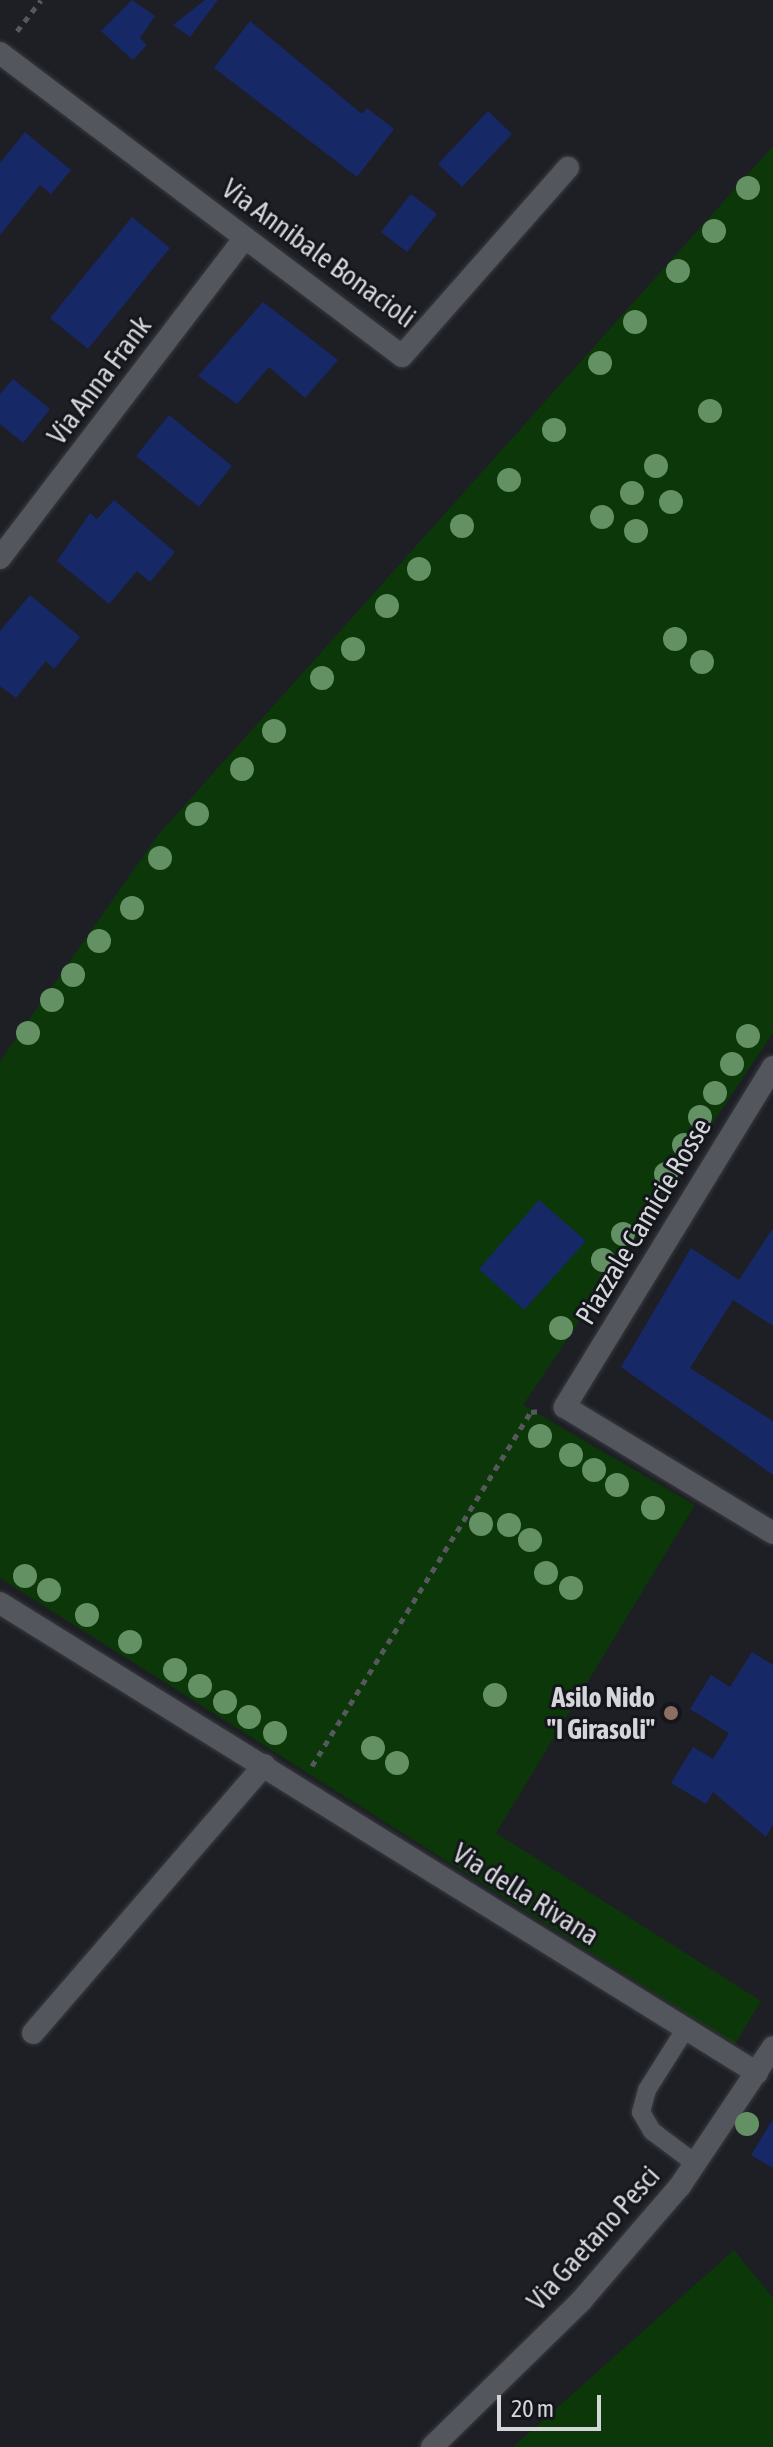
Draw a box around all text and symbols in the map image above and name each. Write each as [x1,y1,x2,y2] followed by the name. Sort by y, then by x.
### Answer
[216,171,422,335] street label: Via Annibale Bonacioli
[40,309,158,451] street label: Via Anna Frank
[568,1112,718,1330] street label: Piazzale Camicie Rosse
[547,1680,655,1746] place label: Asilo Nido "I Girasoli"
[662,1704,680,1722] marker: Asilo Nido "I Girasoli"
[447,1836,605,1952] street label: Via della Rivana
[520,2159,666,2317] street label: Via Gaetano Pesci
[501,2379,605,2429] scale bar
[511,2395,554,2422] text: 20 m

